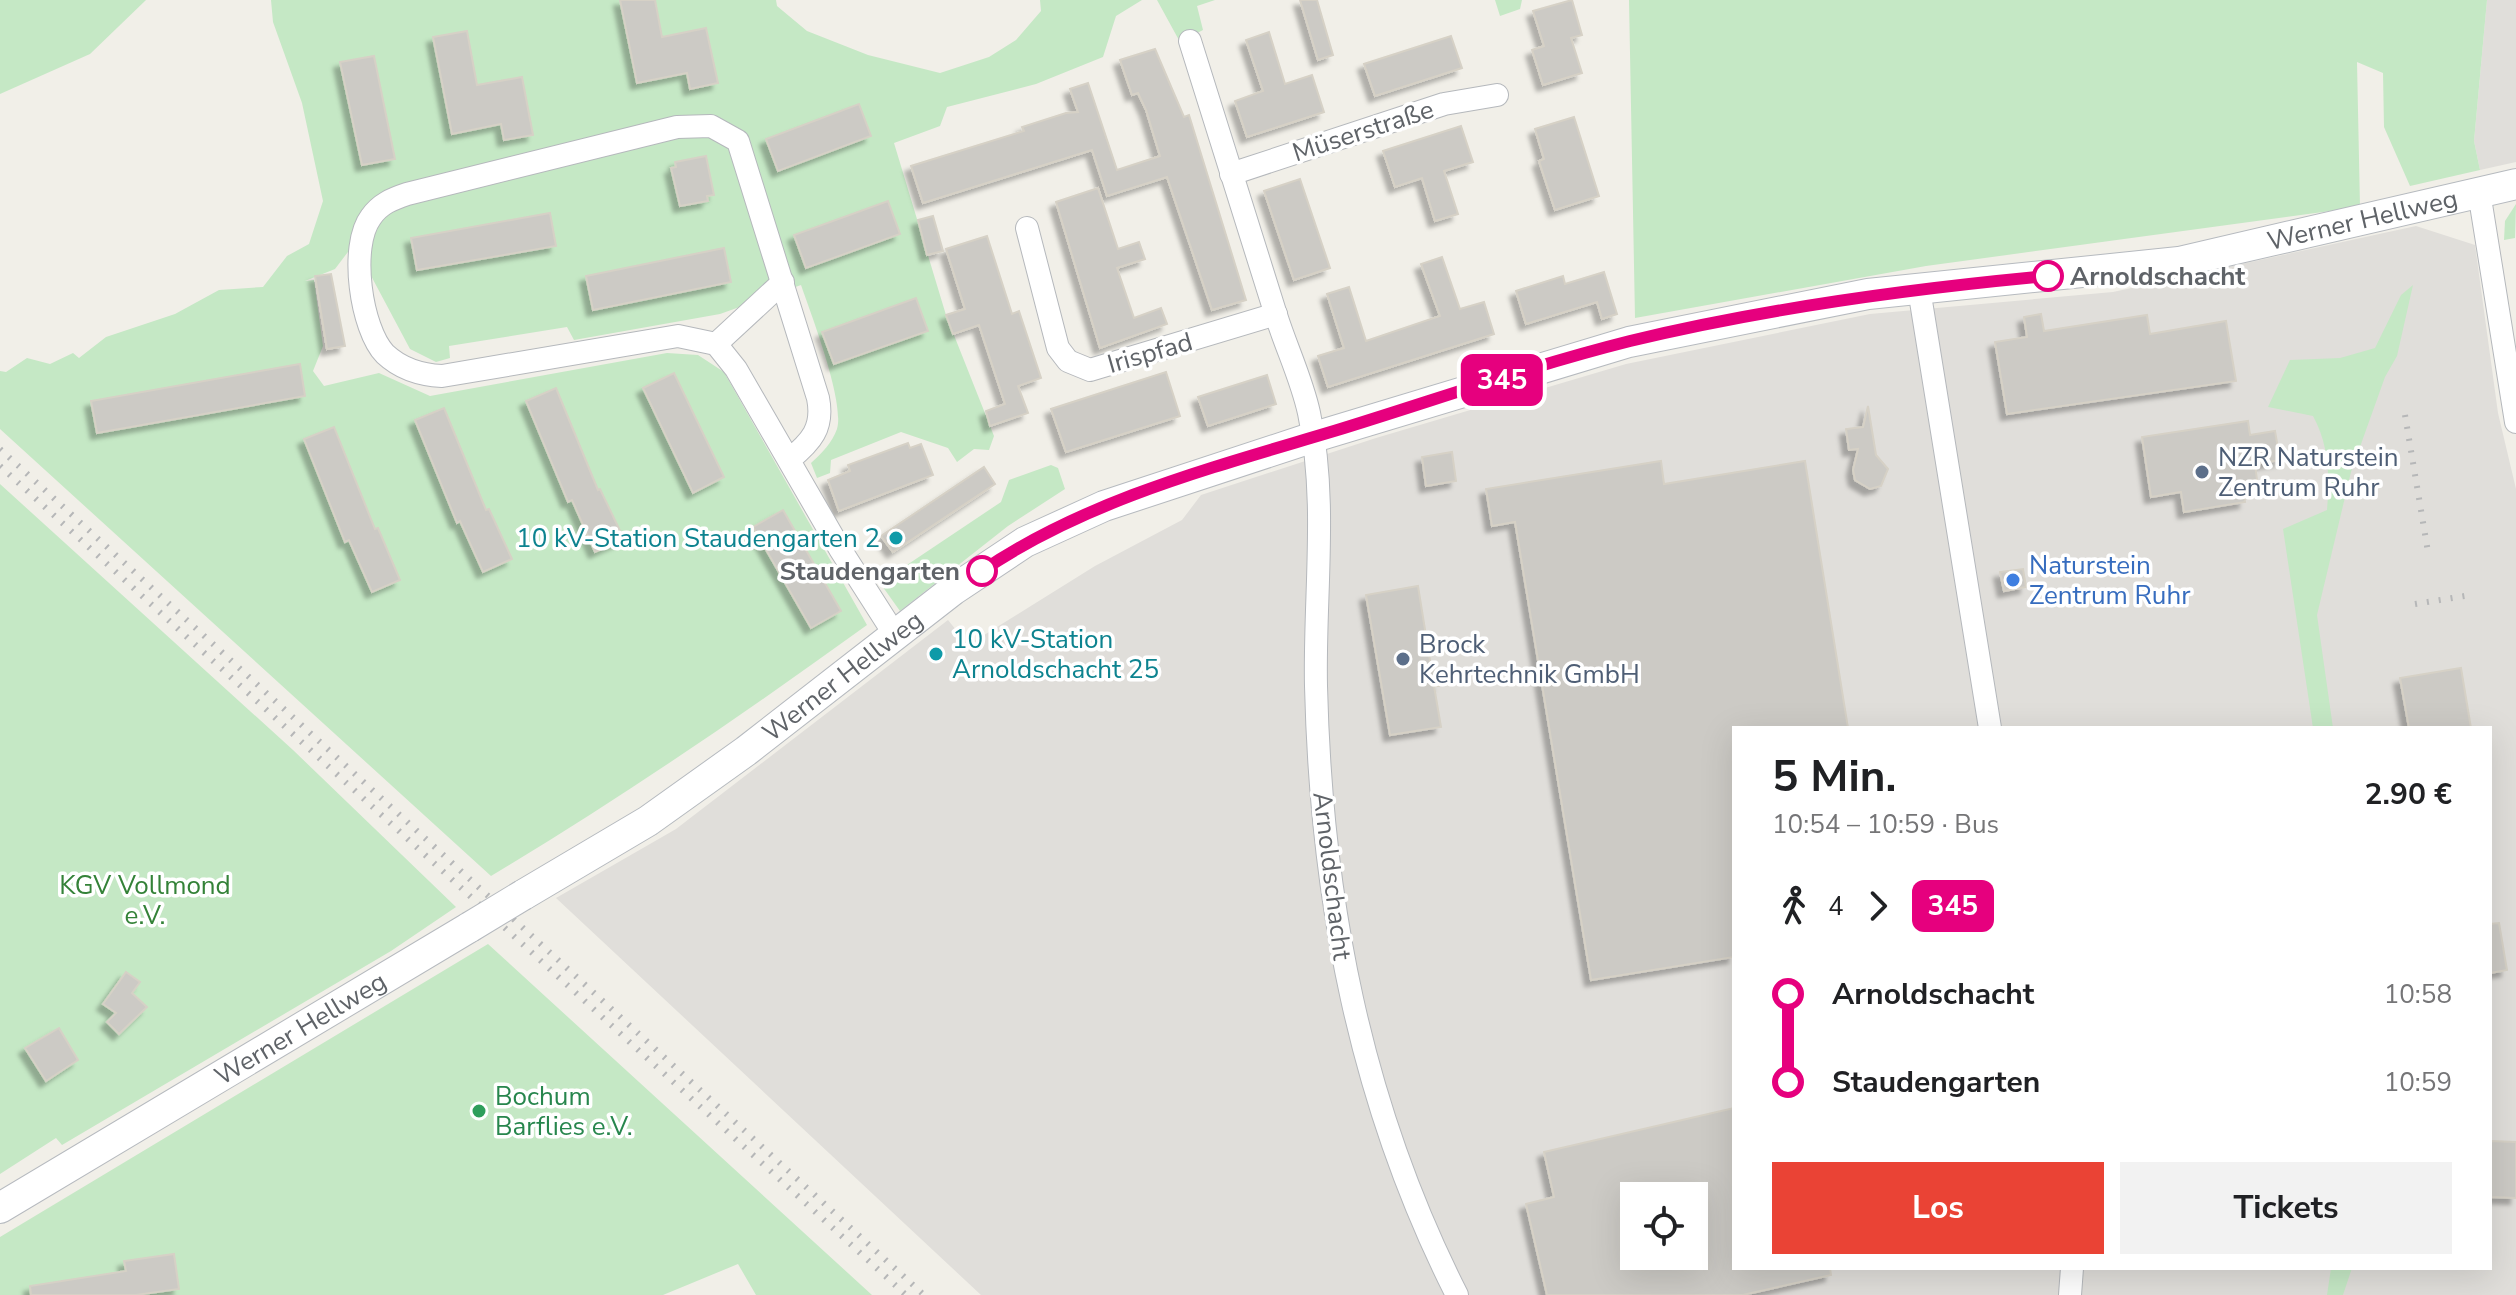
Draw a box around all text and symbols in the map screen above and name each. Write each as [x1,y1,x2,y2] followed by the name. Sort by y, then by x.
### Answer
[1288,92,1438,170] street label: Müserstraße
[2264,181,2461,259] street label: Werner Hellweg
[2070,259,2246,294] place label: Arnoldschacht
[2033,261,2063,291] marker: Arnoldschacht
[1103,324,1197,382] street label: Irispfad
[1456,354,1548,406] line badge: 345
[1477,361,1527,399] text: 345
[2218,440,2399,505] place label: NZR Naturstein Zentrum Ruhr
[2193,463,2211,481] marker: NZR Naturstein Zentrum Ruhr
[516,521,880,556] place label: 10 kV-Station Staudengarten 2
[887,529,905,547] marker: 10 kV-Station Staudengarten 2
[2029,548,2191,613] place label: Naturstein Zentrum Ruhr
[780,554,960,589] place label: Staudengarten
[967,556,997,586] marker: Staudengarten
[2004,571,2022,589] marker: Naturstein Zentrum Ruhr
[755,602,930,749] street label: Werner Hellweg
[952,622,1159,687] place label: 10 kV-Station Arnoldschacht 25
[1419,627,1640,692] place label: Brock Kehrtechnik GmbH
[927,645,945,663] marker: 10 kV-Station Arnoldschacht 25
[1394,650,1412,668] marker: Brock Kehrtechnik GmbH
[1772,747,1896,807] text: 5 Min.
[2364,774,2452,815] text: 2.90 €
[1304,790,1360,963] street label: Arnoldschacht
[1772,807,1999,842] text: 10:54 – 10:59 · Bus
[59,868,231,933] park label: KGV Vollmond e.V.
[1772,884,1816,928] icon: walk
[1856,884,1900,928] icon: forward
[1928,887,1978,925] text: 345
[1828,889,1844,924] text: 4
[208,963,393,1093] street label: Werner Hellweg
[1832,974,2034,1015] text: Arnoldschacht
[2384,977,2452,1012] text: 10:58
[1832,1062,2040,1103] text: Staudengarten
[2384,1065,2452,1100] text: 10:59
[495,1079,633,1144] place label: Bochum Barflies e.V.
[470,1102,488,1120] marker: Bochum Barflies e.V.
[1772,1162,2104,1254] button: Los
[2120,1162,2452,1254] button: Tickets
[1620,1182,1708,1270] map controls
[1620,1182,1708,1270] button: locate

